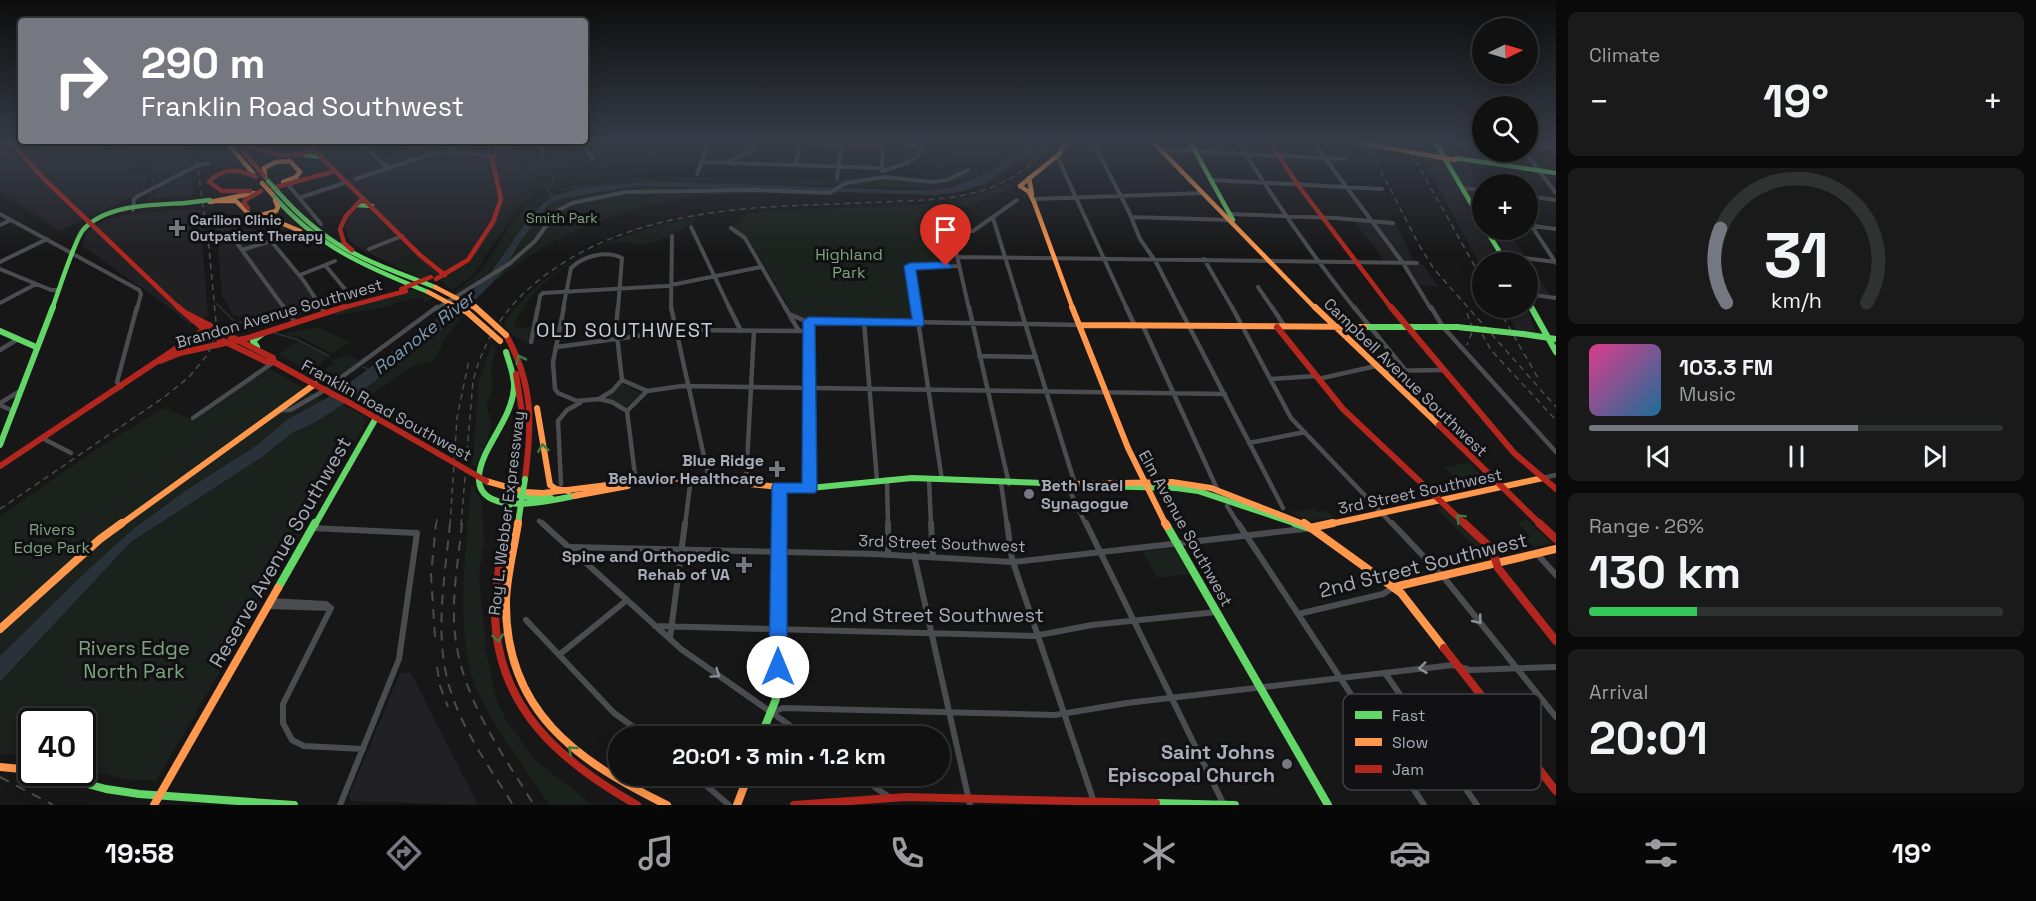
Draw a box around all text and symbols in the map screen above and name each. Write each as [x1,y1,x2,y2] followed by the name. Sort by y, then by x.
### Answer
[1472,18,1538,84] north arrow
[1472,18,1538,318] map controls
[141,37,266,90] text: 290 m
[42,42,120,120] icon: right
[1589,42,1660,68] text: Climate
[1763,73,1829,130] text: 19°
[1589,81,1609,123] text: −
[1983,81,2003,123] text: +
[141,89,464,124] text: Franklin Road Southwest
[1472,96,1538,162] button: search
[1472,174,1538,240] button: +
[920,204,971,266] pin
[526,209,598,227] park label: Smith Park
[190,211,323,245] place label: Carilion Clinic Outpatient Therapy
[929,213,962,246] icon: arrive
[1763,216,1829,295] text: 31
[168,219,186,237] marker: Carilion Clinic Outpatient Therapy
[815,244,883,283] park label: Highland Park
[1472,252,1538,318] button: −
[173,274,385,353] street label: Brandon Avenue Southwest
[369,285,481,379] water label: Roanoke River
[1770,288,1822,315] text: km/h
[1319,293,1492,461] street label: Campbell Avenue Southwest
[536,317,714,343] district label: OLD SOUTHWEST
[1679,353,1773,381] text: 103.3 FM
[298,355,476,466] street label: Franklin Road Southwest
[516,355,528,366] one-way arrow
[1679,381,1736,407] text: Music
[484,410,529,616] street label: Roy L. Webber Expressway
[203,432,357,672] street label: Reserve Avenue Southwest
[1642,440,1675,473] icon: previous
[1780,440,1813,473] icon: pause
[1918,440,1951,473] icon: next
[537,443,549,453] one-way arrow
[1134,446,1237,610] street label: Elm Avenue Southwest
[608,450,764,489] place label: Blue Ridge Behavior Healthcare
[768,460,786,478] marker: Blue Ridge Behavior Healthcare
[1336,464,1504,519] street label: 3rd Street Southwest
[1041,475,1129,514] place label: Beth Israel Synagogue
[1022,487,1036,501] marker: Beth Israel Synagogue
[1589,513,1704,539] text: Range · 26%
[1457,515,1468,526] one-way arrow
[14,519,91,558] park label: Rivers Edge Park
[1316,527,1530,603] street label: 2nd Street Southwest
[858,530,1026,557] street label: 3rd Street Southwest
[1589,544,1741,601] text: 130 km
[562,546,730,585] place label: Spine and Orthopedic Rehab of VA
[735,556,753,574] marker: Spine and Orthopedic Rehab of VA
[830,602,1044,628] street label: 2nd Street Southwest
[1471,613,1482,624] one-way arrow
[491,633,503,642] one-way arrow
[78,635,190,684] park label: Rivers Edge North Park
[746,635,810,699] position arrow
[1418,662,1427,674] one-way arrow
[710,667,721,678] one-way arrow
[1589,679,1648,705] text: Arrival
[1343,694,1541,790] legend
[1392,705,1425,726] text: Fast
[18,708,96,786] speed limit sign: 40
[1589,710,1708,767] text: 20:01
[1392,732,1428,753] text: Slow
[1108,739,1275,788] place label: Saint Johns Episcopal Church
[672,742,886,770] text: 20:01 · 3 min · 1.2 km
[568,746,578,757] one-way arrow
[1280,757,1294,771] marker: Saint Johns Episcopal Church
[1392,759,1424,780] text: Jam
[383,832,425,874] icon: directions
[635,832,677,874] icon: music
[886,832,928,874] icon: phone
[1138,832,1180,874] icon: climate
[1389,832,1431,874] icon: car
[1640,832,1682,874] icon: filters
[105,836,174,871] text: 19:58
[1892,836,1931,871] text: 19°

